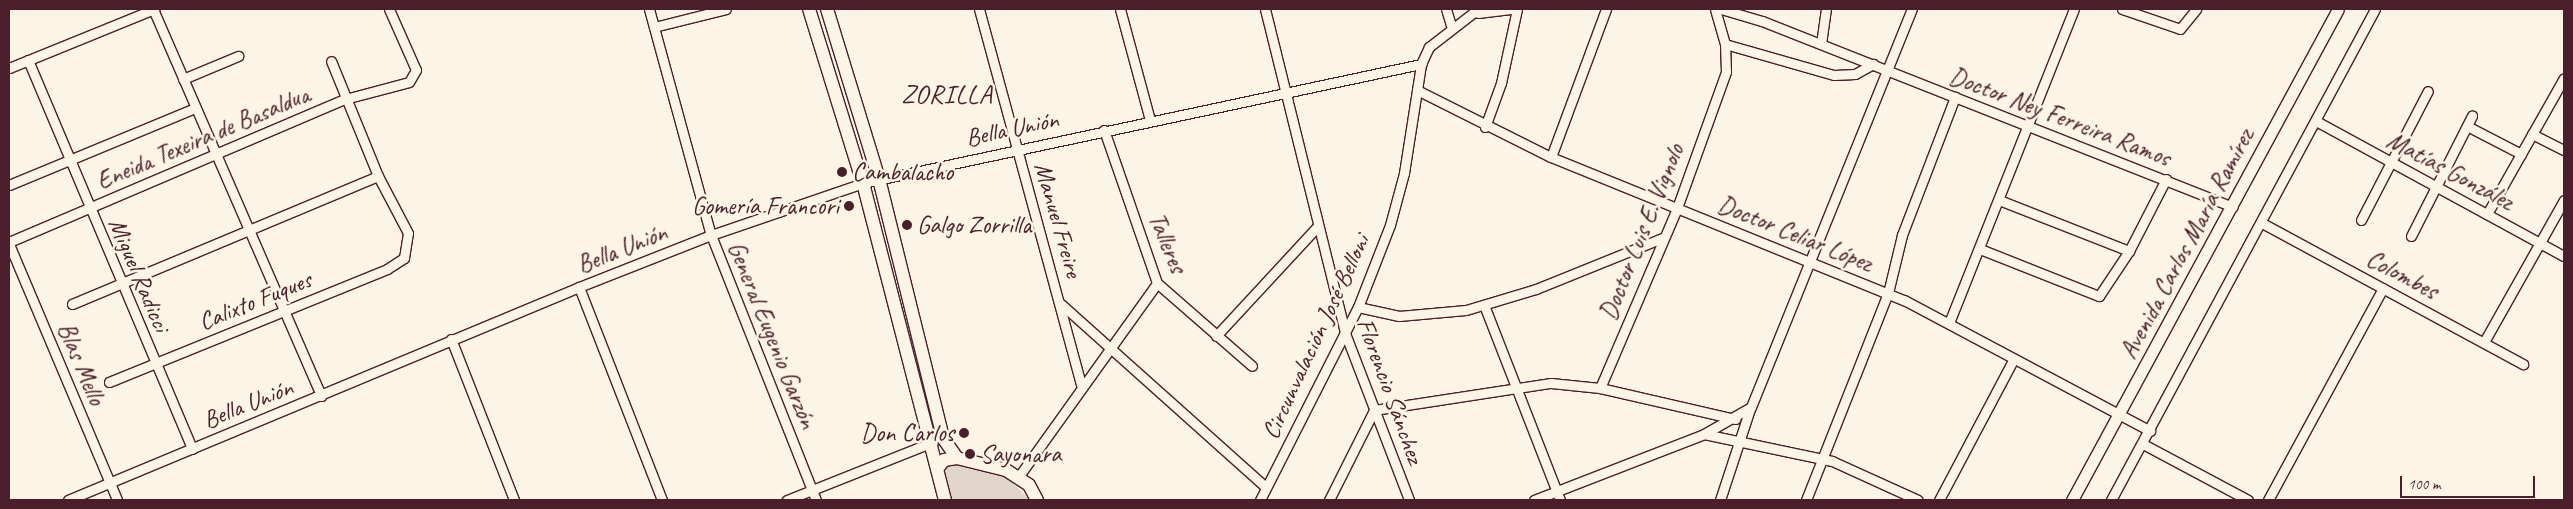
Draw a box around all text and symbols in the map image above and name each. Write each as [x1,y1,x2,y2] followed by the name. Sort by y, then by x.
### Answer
[1945,61,2175,173] street label: Doctor Ney Ferreira Ramos
[92,79,314,197] street label: Eneida Texeira de Basaldua
[901,79,993,111] district label: ZORILLA
[963,105,1061,153] street label: Bella Unión
[2113,123,2261,365] street label: Avenida Carlos María Ramírez
[2382,125,2518,217] street label: Matías González
[1593,140,1691,324] street label: Doctor Luis E. Vignolo
[852,157,953,187] place label: Cambalacho
[1027,159,1089,281] street label: Manuel Freire
[836,166,848,178] marker: Cambalacho
[1713,189,1877,279] street label: Doctor Celiar López
[691,191,839,221] place label: Gomería Francori
[843,200,855,212] marker: Gomería Francori
[1141,208,1193,278] street label: Talleres
[917,210,1031,240] place label: Galgo Zorrilla
[102,214,176,336] street label: Miguel Radicci
[573,217,671,281] street label: Bella Unión
[901,219,913,231] marker: Galgo Zorrilla
[1255,230,1377,444] street label: Circunvalación José Belloni
[721,237,823,433] street label: General Eugenio Garzón
[2361,244,2443,306] street label: Colombes
[194,265,316,337] street label: Calixto Fuques
[1350,314,1430,468] street label: Florencio Sánchez
[50,318,112,410] street label: Blas Mello
[199,372,297,436] street label: Bella Unión
[860,418,954,448] place label: Don Carlos
[958,427,970,439] marker: Don Carlos
[980,439,1061,469] place label: Sayonara
[964,448,976,460] marker: Sayonara
[2403,466,2538,498] scale bar
[2408,475,2440,494] text: 100 m

